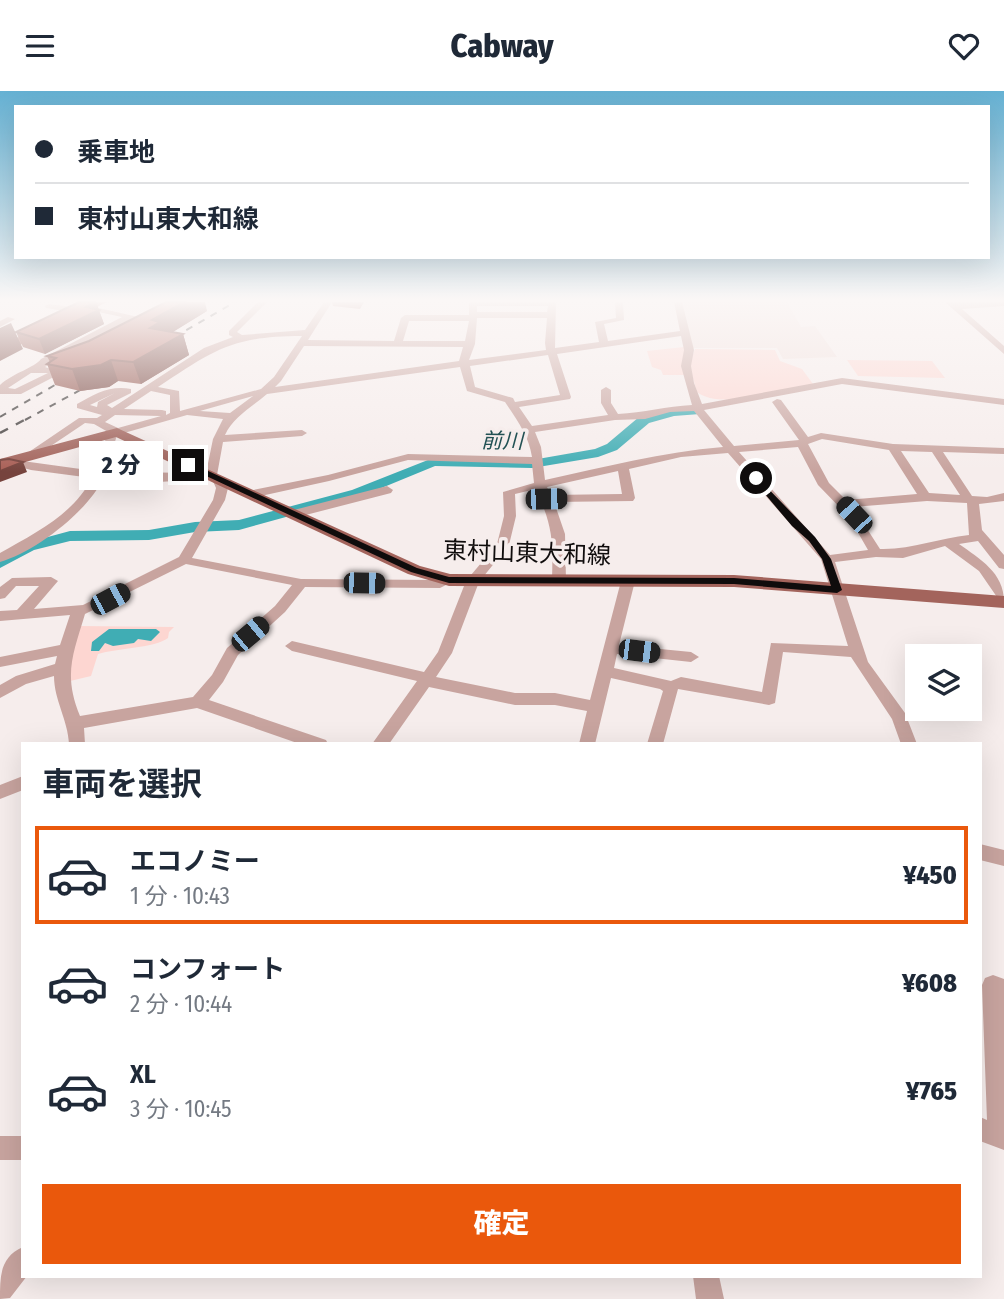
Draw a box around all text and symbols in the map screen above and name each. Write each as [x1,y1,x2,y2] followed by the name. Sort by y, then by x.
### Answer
[21,27,59,65] icon: menu
[451,27,553,65] text: Cabway
[945,27,983,65] icon: heart
[77,137,155,168] text: 乗車地
[77,204,259,235] text: 東村山東大和線
[481,428,525,454] water label: 前川
[80,441,164,489] callout: 2 分
[172,449,204,481] route end
[102,451,140,479] text: 2 分
[740,462,772,494] route start
[525,488,568,510] car
[832,492,877,538] car
[443,536,611,570] street label: 東村山東大和線
[343,572,386,594] car
[87,580,134,618] car
[228,612,273,656] car
[617,638,662,664] car
[905,644,982,721] map controls
[905,644,982,721] button: layers
[42,765,202,803] text: 車両を選択
[46,844,109,907] icon: car
[130,846,260,877] text: エコノミー
[903,860,957,891] text: ¥450
[130,882,230,910] text: 1 分 · 10:43
[46,952,109,1015] icon: car
[130,954,285,985] text: コンフォート
[902,968,957,999] text: ¥608
[130,990,232,1018] text: 2 分 · 10:44
[130,1059,156,1090] text: XL
[46,1060,109,1123] icon: car
[906,1076,957,1107] text: ¥765
[130,1095,232,1123] text: 3 分 · 10:45
[42,1184,961,1264] button: 確定

